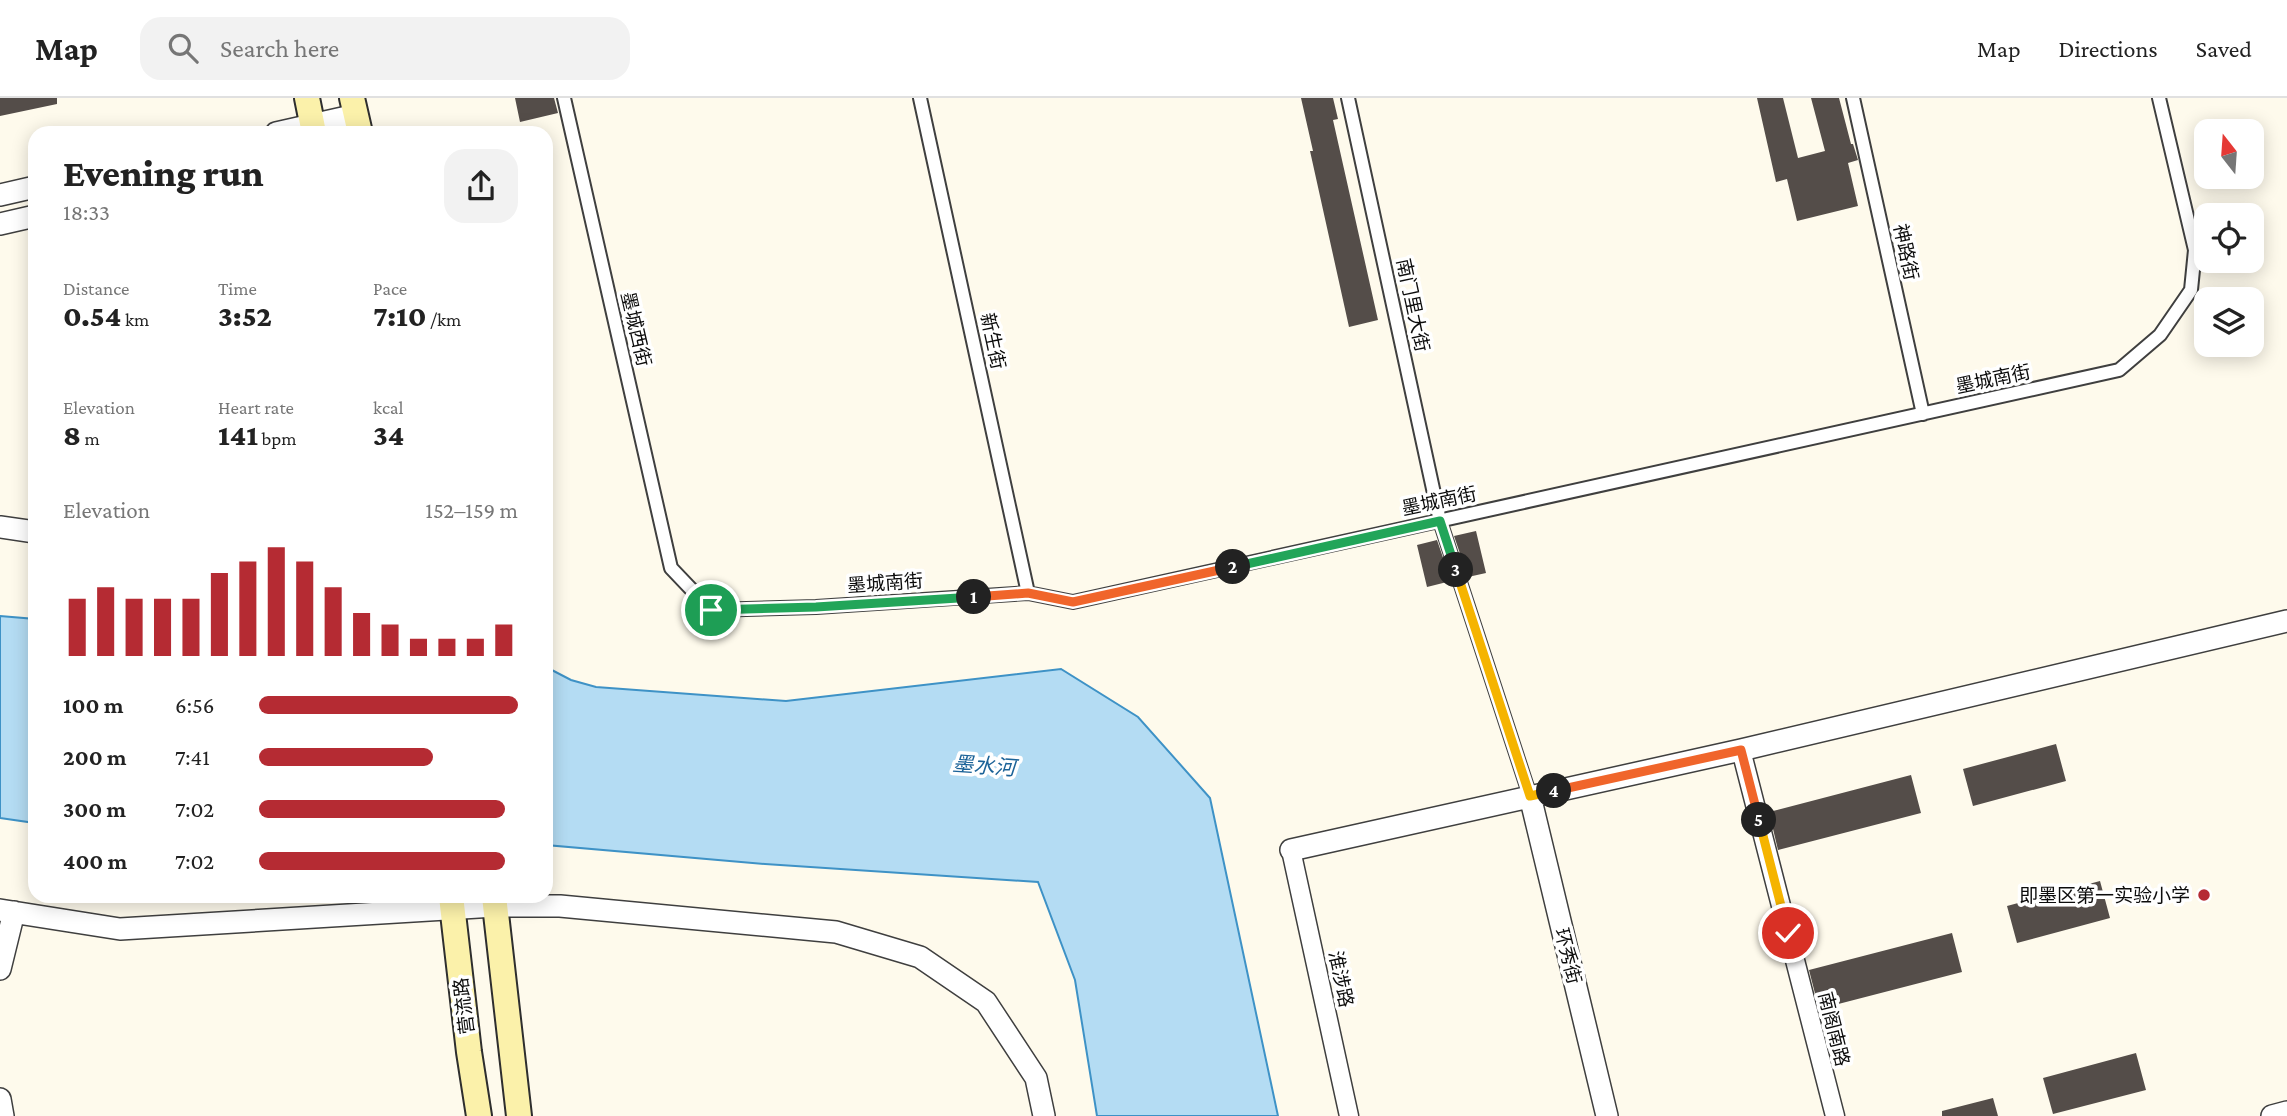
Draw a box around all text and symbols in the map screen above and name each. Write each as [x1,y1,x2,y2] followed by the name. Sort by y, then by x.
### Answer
[140,17,630,80] search box
[164,29,202,67] icon: search
[35,30,98,67] text: Map
[220,34,339,63] text: Search here
[1977,35,2021,62] text: Map
[2059,35,2158,62] text: Directions
[2196,35,2252,62] text: Saved
[2194,119,2264,189] north arrow
[2194,119,2264,357] map controls
[444,149,518,223] button: share
[63,152,264,194] text: Evening run
[63,199,110,225] text: 18:33
[2194,203,2264,273] button: locate
[1890,222,1922,282] street label: 神路街
[1393,256,1433,354] street label: 南门里大街
[63,278,129,299] text: Distance
[218,278,257,299] text: Time
[373,278,407,299] text: Pace
[2194,287,2264,357] button: layers
[617,290,655,368] street label: 墨城西街
[63,299,121,332] text: 0.54
[218,299,272,332] text: 3:52
[373,299,427,332] text: 7:10
[121,309,149,330] text: km
[427,309,461,330] text: /km
[977,311,1009,371] street label: 新生街
[1954,361,2032,397] street label: 墨城南街
[63,397,135,418] text: Elevation
[218,397,294,418] text: Heart rate
[373,397,404,418] text: kcal
[63,418,81,451] text: 8
[218,418,258,451] text: 141
[373,418,404,451] text: 34
[81,428,100,449] text: m
[258,428,297,449] text: bpm
[1400,483,1478,519] street label: 墨城南街
[63,497,150,523] text: Elevation
[425,497,518,523] text: 152–159 m
[1216,550,1250,584] pin: 2
[1438,552,1474,588] pin: 3
[1228,556,1237,577] text: 2
[1451,559,1460,580] text: 3
[846,570,924,596] street label: 墨城南街
[681,580,741,640] pin
[956,580,992,614] pin: 1
[970,586,977,607] text: 1
[692,591,730,629] icon: arrive
[63,692,123,718] text: 100 m
[175,692,214,718] text: 6:56
[63,744,127,770] text: 200 m
[175,744,210,770] text: 7:41
[952,752,1020,780] water label: 墨水河
[1536,774,1572,808] pin: 4
[1548,780,1559,801] text: 4
[63,796,126,822] text: 300 m
[175,796,214,822] text: 7:02
[1742,802,1776,838] pin: 5
[1754,809,1763,830] text: 5
[63,848,127,874] text: 400 m
[175,848,214,874] text: 7:02
[2019,885,2190,906] place label: 即墨区第一实验小学
[2196,887,2212,903] marker: 即墨区第一实验小学
[1758,903,1818,963] pin
[1769,914,1807,952] icon: check
[1551,926,1585,986] street label: 环秀街
[1325,949,1357,1009] street label: 淮涉路
[450,976,478,1036] street label: 营流路
[1815,990,1853,1068] street label: 南阁南路

